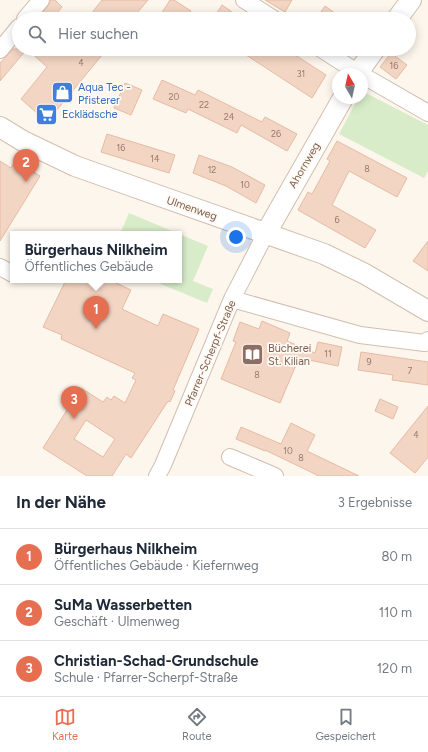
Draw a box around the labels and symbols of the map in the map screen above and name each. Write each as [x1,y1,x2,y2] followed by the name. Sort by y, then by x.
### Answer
[78,57,84,68] house number: 4
[390,60,398,71] house number: 16
[297,68,305,79] house number: 31
[332,68,368,104] north arrow
[49,80,75,106] shop icon: Aqua Tec - Pfisterer
[78,81,131,107] place label: Aqua Tec - Pfisterer
[169,91,180,102] house number: 20
[199,99,209,110] house number: 22
[33,101,59,127] supermarket icon: Ecklädsche
[62,108,117,121] place label: Ecklädsche
[224,111,235,122] house number: 24
[271,128,281,139] house number: 26
[286,140,323,190] street label: Ahornweg
[117,142,125,153] house number: 16
[13,149,39,182] pin: 2
[150,153,160,164] house number: 14
[364,163,370,174] house number: 8
[208,164,216,175] house number: 12
[240,179,250,190] house number: 10
[165,194,219,223] street label: Ulmenweg
[334,214,340,225] house number: 6
[226,227,246,247] your location
[83,296,109,329] pin: 1
[182,298,239,408] street label: Pfarrer-Scherpf-Straße
[239,341,265,367] library icon: Bücherei St. Kilian
[268,342,311,368] place label: Bücherei St. Kilian
[324,348,332,359] house number: 11
[366,356,372,367] house number: 9
[408,365,413,376] house number: 7
[254,369,260,380] house number: 8
[61,386,87,419] pin: 3
[413,429,419,440] house number: 4
[283,445,293,456] house number: 10
[298,452,304,463] house number: 8

